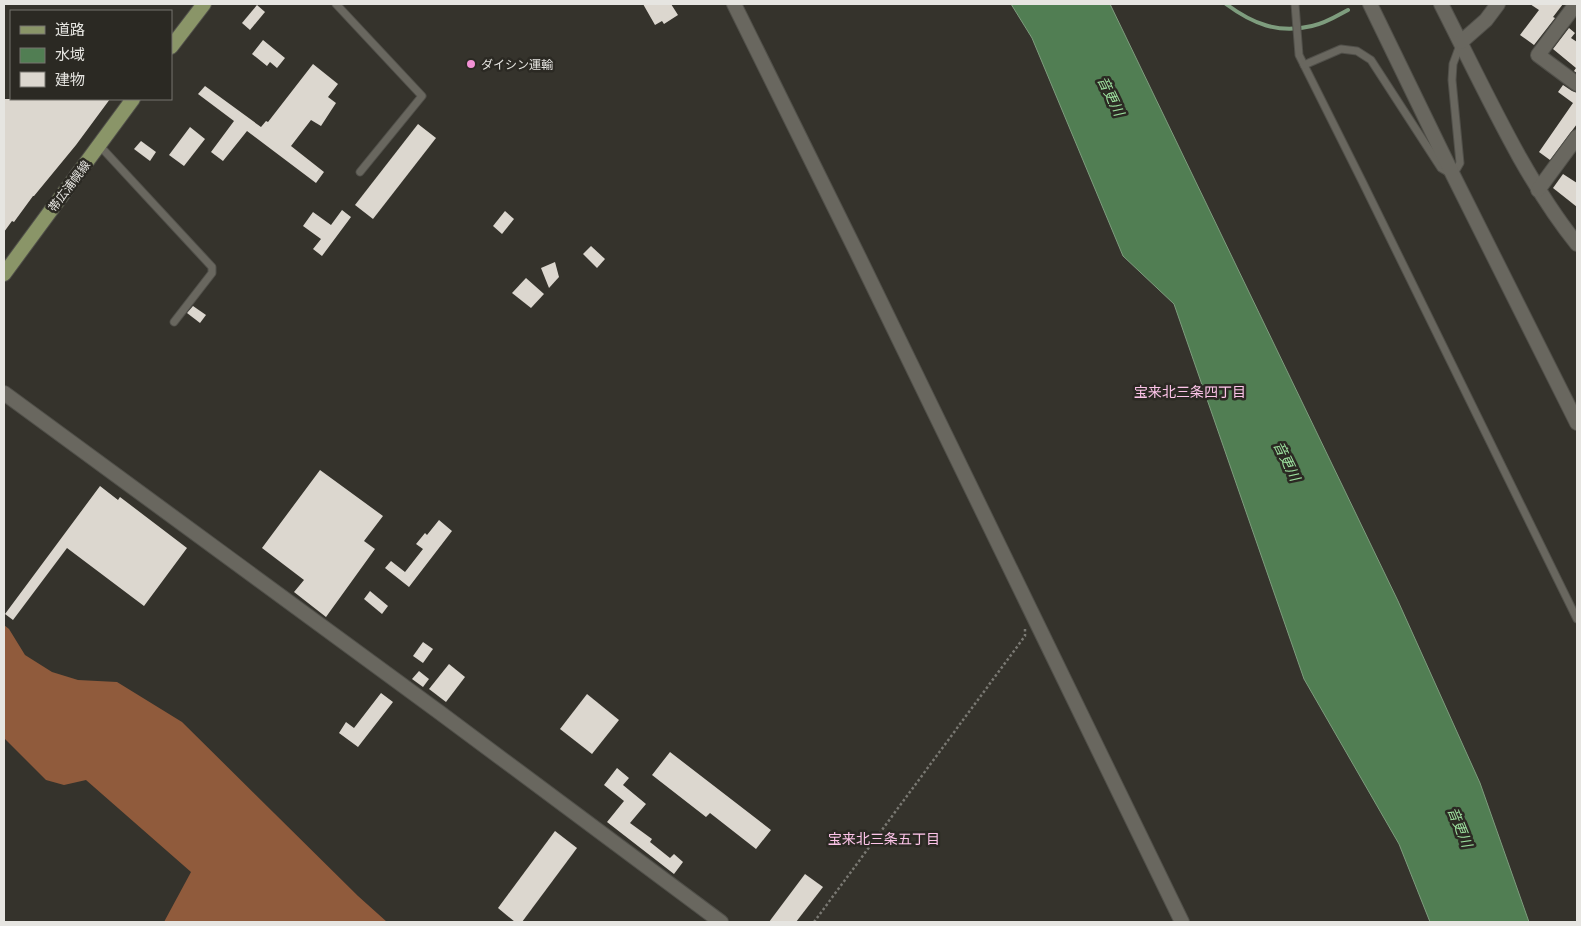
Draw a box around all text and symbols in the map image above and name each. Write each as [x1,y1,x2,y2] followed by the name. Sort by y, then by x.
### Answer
[10,10,172,100] legend
[55,20,85,39] text: 道路
[55,45,85,64] text: 水域
[481,57,553,72] place label: ダイシン運輸
[465,58,477,70] marker: ダイシン運輸
[55,70,85,89] text: 建物
[1094,73,1129,121] water label: 音更川
[45,158,93,214] street label: 帯広浦幌線
[1134,383,1246,401] district label: 宝来北三条四丁目
[1270,438,1305,486] water label: 音更川
[1444,804,1477,852] water label: 音更川
[828,830,940,848] district label: 宝来北三条五丁目

